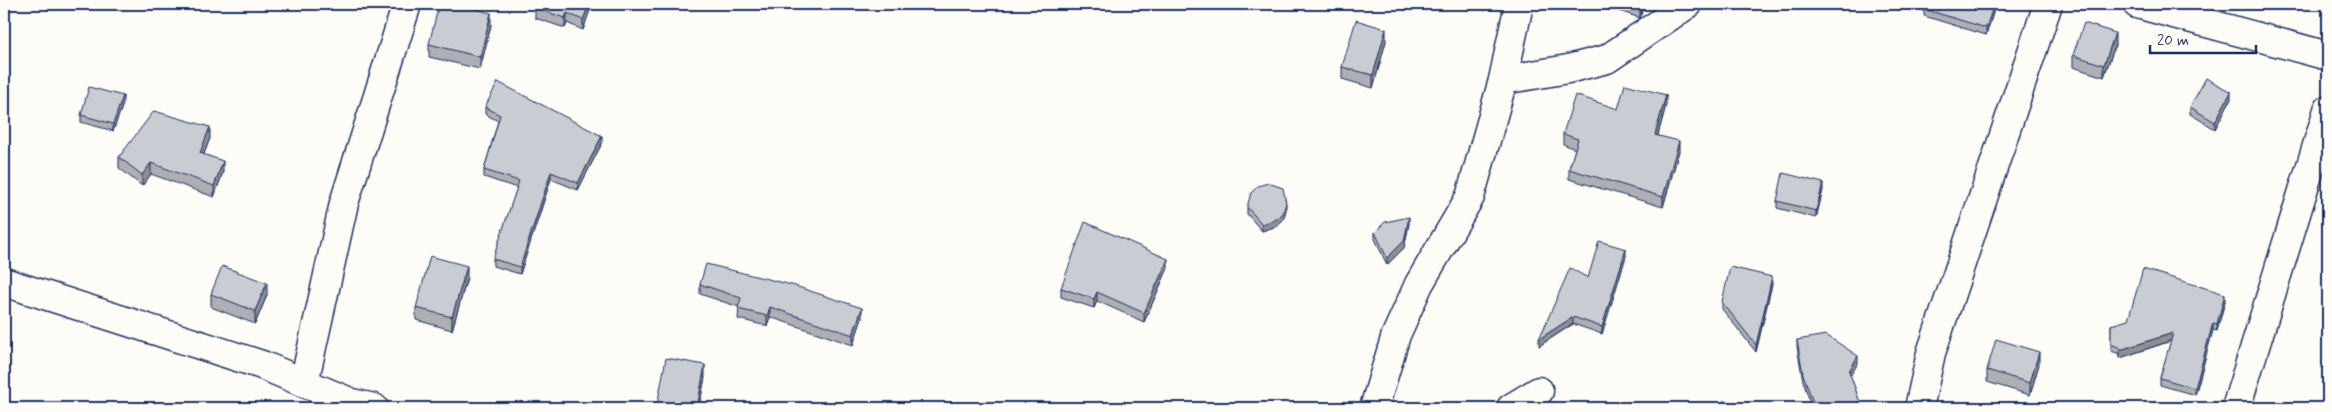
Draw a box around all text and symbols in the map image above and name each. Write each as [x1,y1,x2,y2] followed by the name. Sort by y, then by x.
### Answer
[2150,22,2256,54] scale bar
[2157,31,2189,51] text: 20 m

